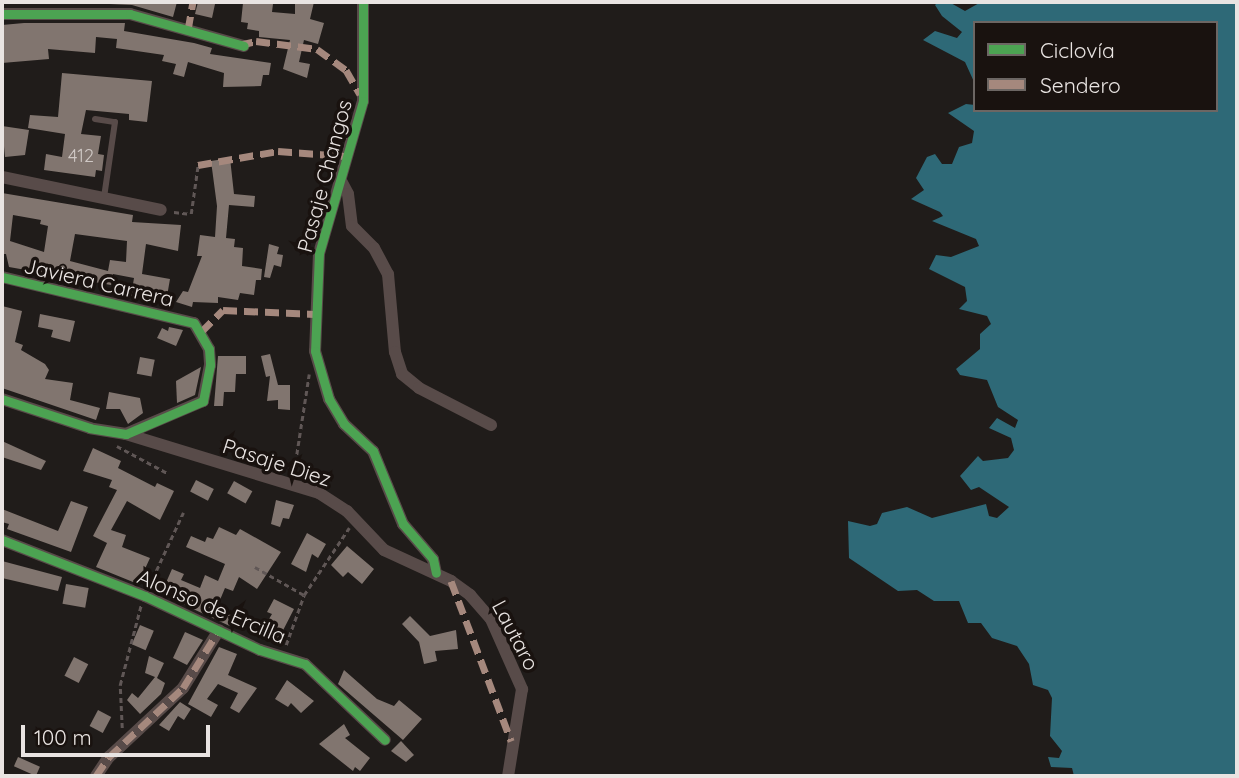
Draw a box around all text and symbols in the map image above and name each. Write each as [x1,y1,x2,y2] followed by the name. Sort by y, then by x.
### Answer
[973,21,1218,112] legend
[1040,37,1115,63] text: Ciclovía
[1040,72,1121,98] text: Sendero
[292,97,356,255] street label: Pasaje Changos
[68,145,94,167] house number: 412
[22,253,176,311] street label: Javiera Carrera
[220,433,334,491] street label: Pasaje Diez
[134,563,290,649] street label: Alonso de Ercilla
[487,596,545,674] street label: Lautaro
[24,712,214,756] scale bar
[34,724,92,750] text: 100 m

